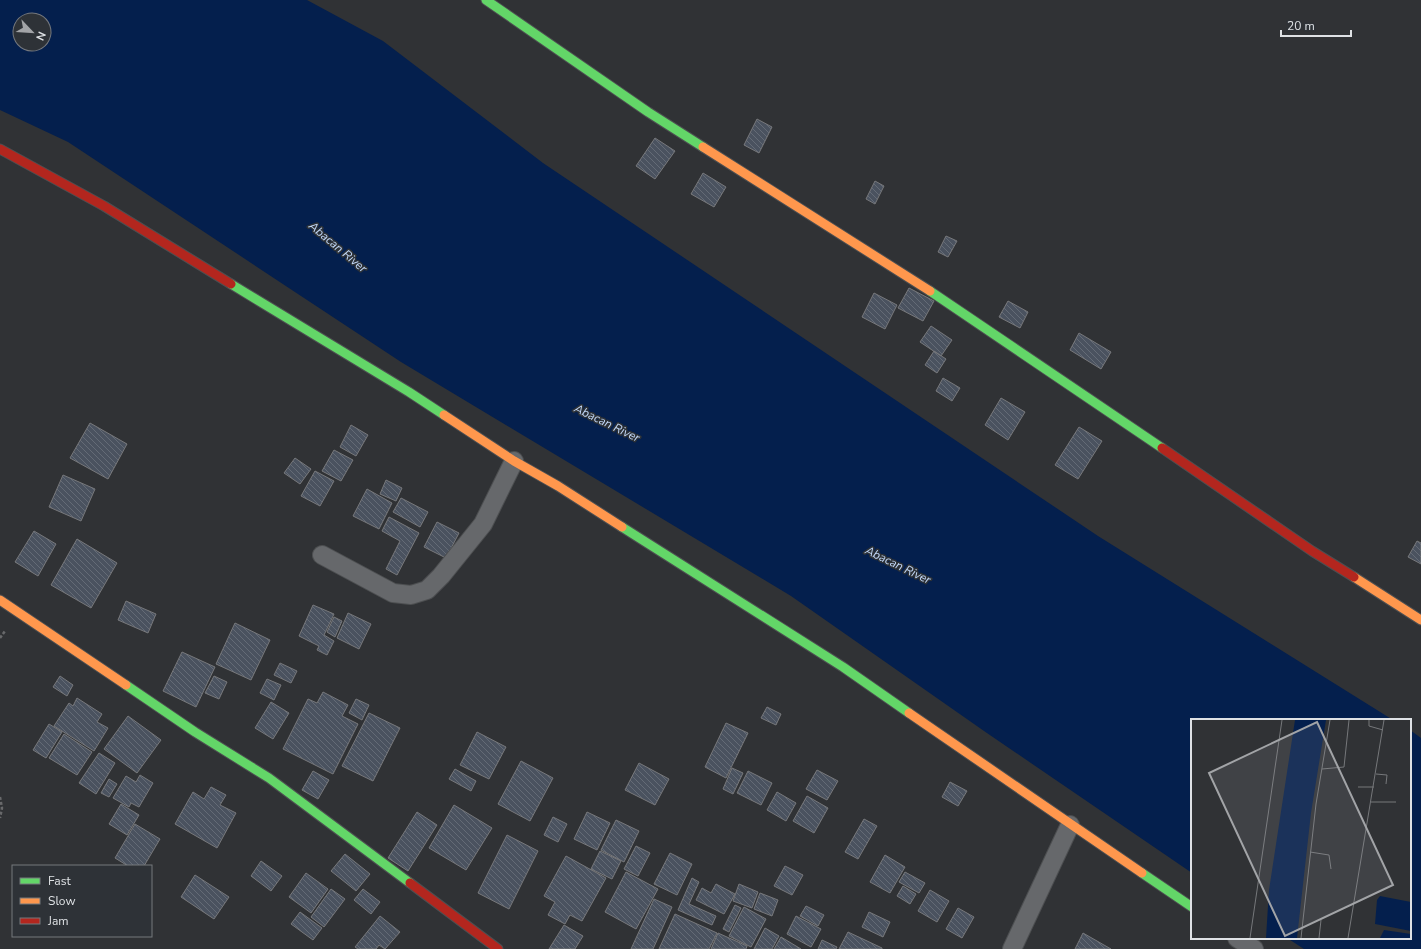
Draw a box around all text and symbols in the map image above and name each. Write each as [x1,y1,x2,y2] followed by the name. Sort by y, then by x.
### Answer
[12,12,52,52] north arrow
[1281,12,1351,38] scale bar
[1287,18,1315,34] text: 20 m
[32,29,49,43] text: N
[305,217,371,277] water label: Abacan River
[570,400,643,446] water label: Abacan River
[861,542,934,588] water label: Abacan River
[1191,719,1411,939] inset map
[12,865,152,937] legend
[48,873,71,889] text: Fast
[48,893,76,909] text: Slow
[47,913,69,929] text: Jam

